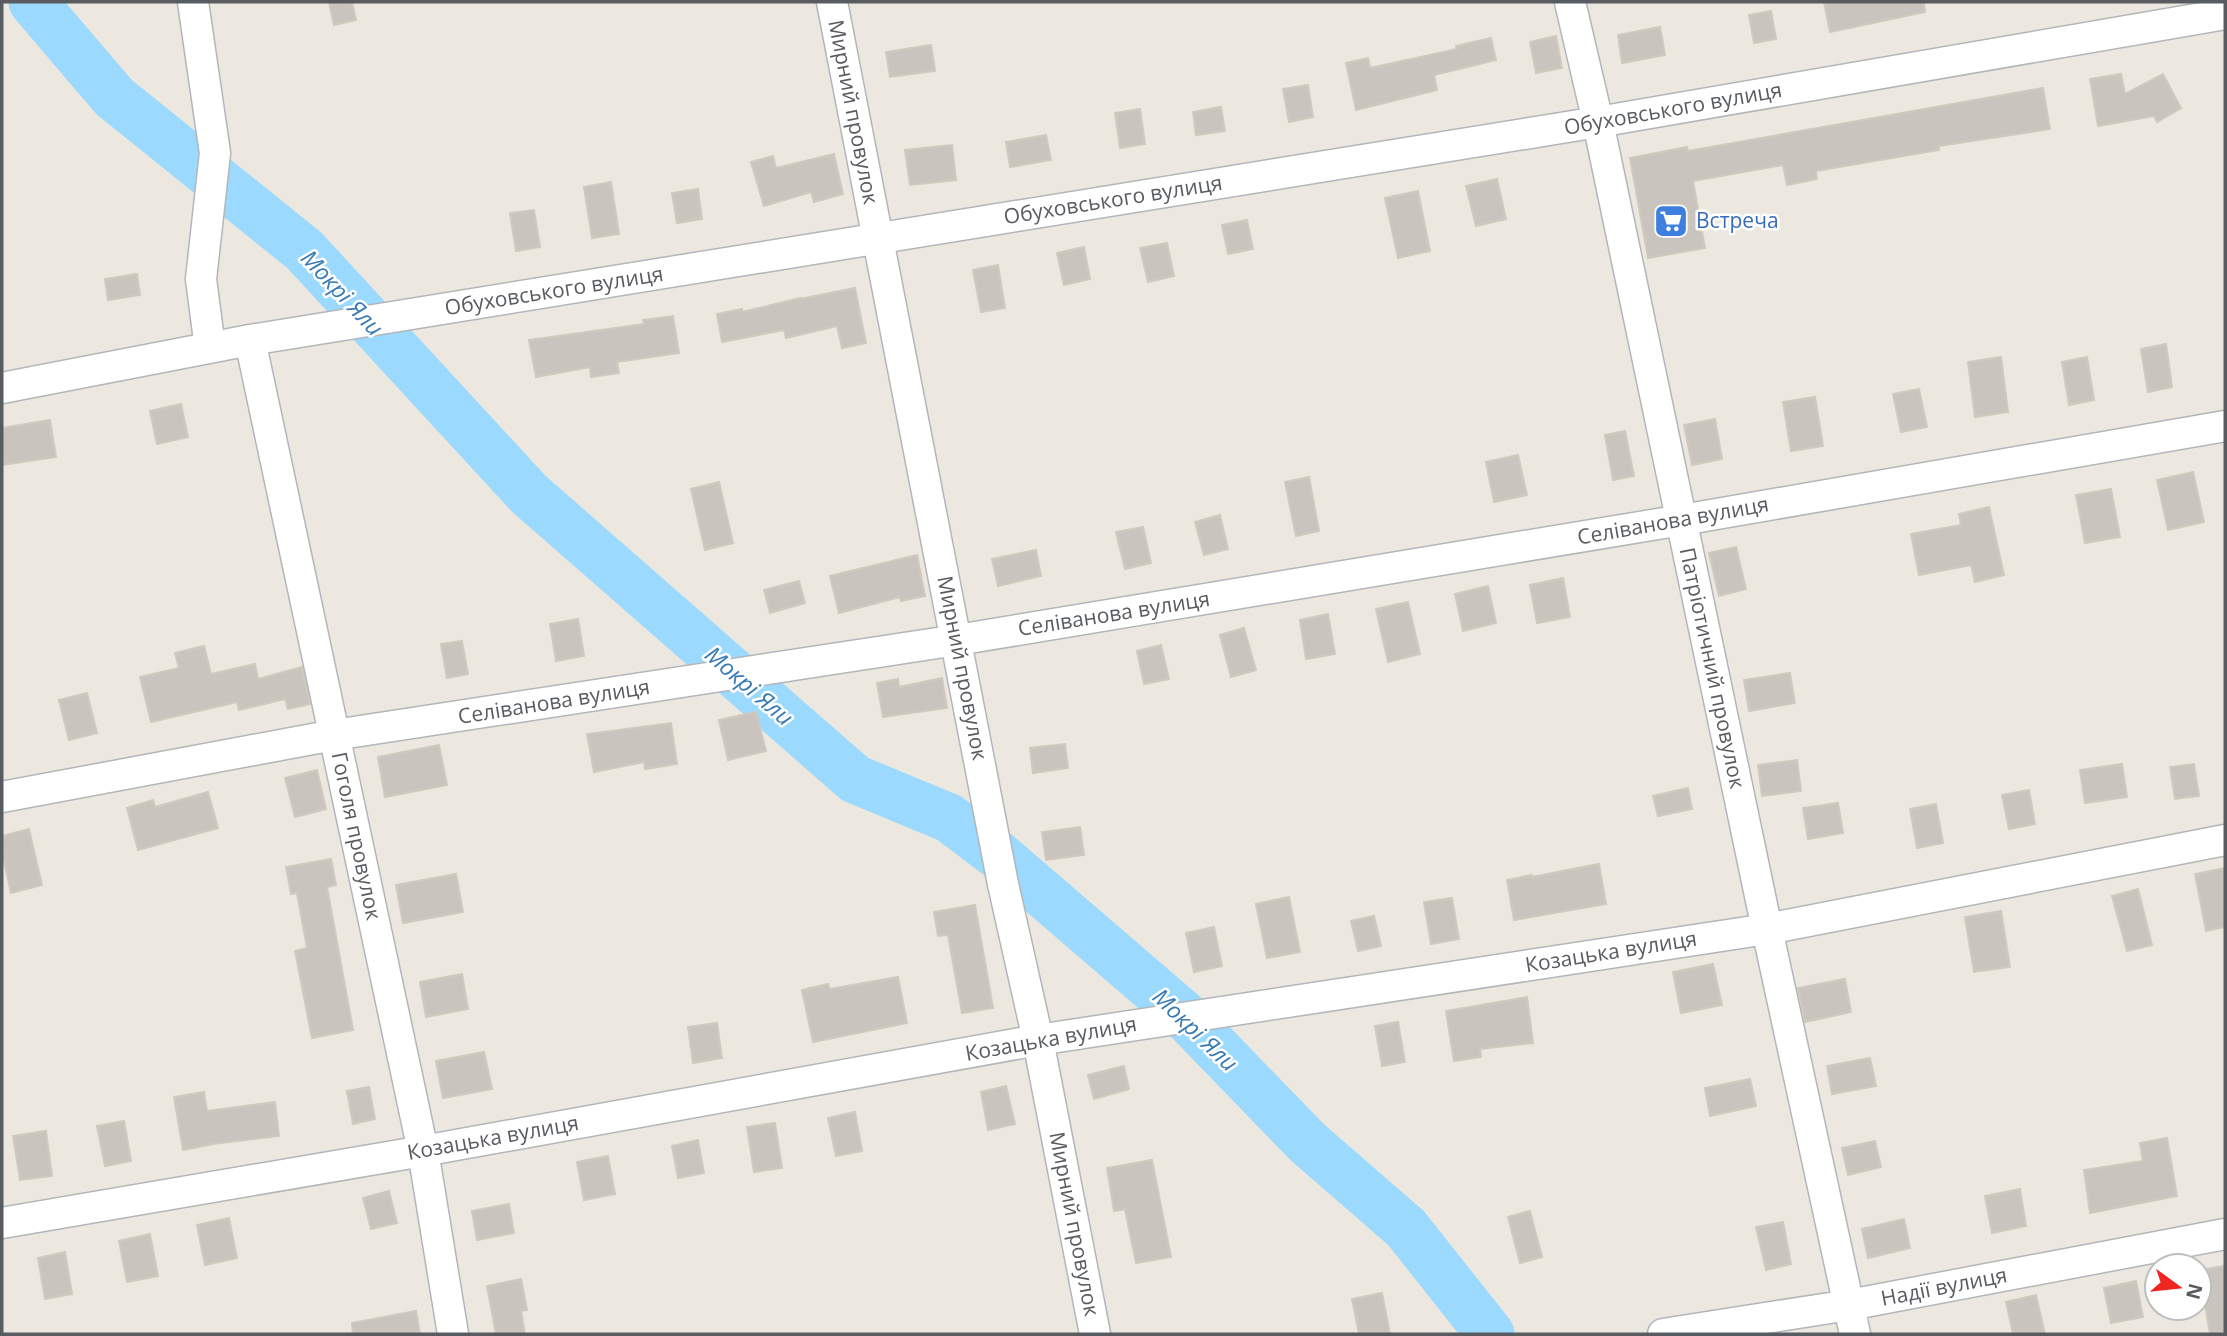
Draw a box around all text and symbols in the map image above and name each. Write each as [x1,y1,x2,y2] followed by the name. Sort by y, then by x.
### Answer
[822,17,886,206] street label: Мирний провулок
[1562,75,1784,141] street label: Обуховського вулиця
[1002,168,1224,230] street label: Обуховського вулиця
[1652,202,1690,240] supermarket icon: Встреча
[1696,206,1779,234] place label: Встреча
[294,242,391,342] water label: Мокрі Яли
[443,259,665,321] street label: Обуховського вулиця
[1575,489,1771,551] street label: Селіванова вулиця
[1674,545,1752,791] street label: Патріотичний провулок
[931,573,995,762] street label: Мирний провулок
[1016,584,1212,642] street label: Селіванова вулиця
[699,638,801,732] water label: Мокрі Яли
[456,672,652,730] street label: Селіванова вулиця
[326,749,388,922] street label: Гоголя провулок
[1523,924,1699,978] street label: Козацька вулиця
[1146,981,1245,1078] water label: Мокрі Яли
[963,1009,1139,1067] street label: Козацька вулиця
[405,1108,581,1166] street label: Козацька вулиця
[1043,1129,1107,1318] street label: Мирний провулок
[2143,1252,2213,1322] north arrow
[1878,1260,2009,1312] street label: Надії вулиця
[2180,1281,2209,1302] text: N

